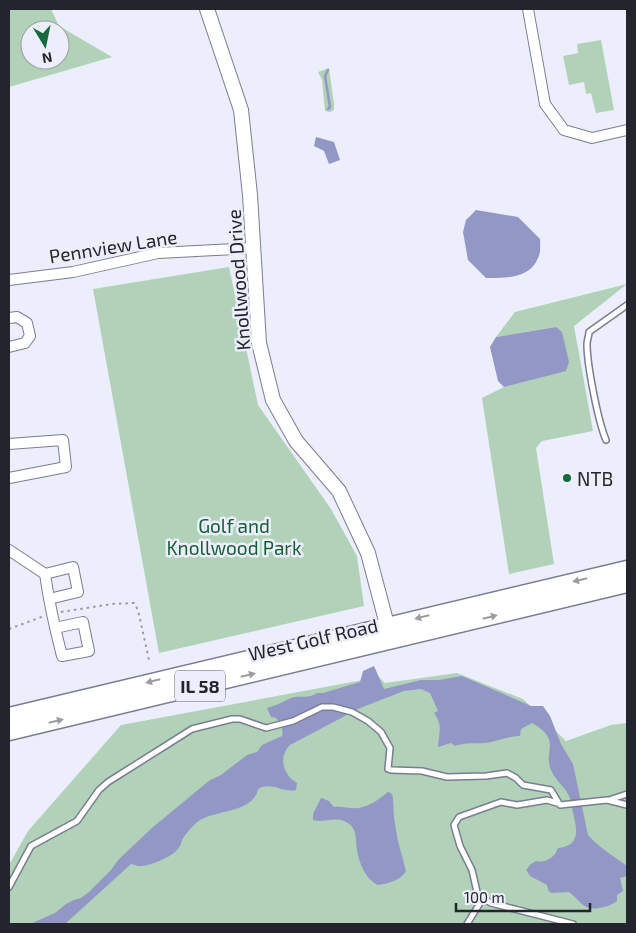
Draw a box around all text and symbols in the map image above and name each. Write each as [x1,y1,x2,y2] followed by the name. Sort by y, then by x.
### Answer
[20,20,70,70] north arrow
[41,49,54,68] text: N
[222,209,254,351] street label: Knollwood Drive
[47,225,179,267] street label: Pennview Lane
[577,467,613,490] place label: NTB
[561,472,573,484] marker: NTB
[166,514,302,559] park label: Golf and Knollwood Park
[572,576,587,584] one-way arrow
[246,613,380,665] street label: West Golf Road
[414,613,429,621] one-way arrow
[482,613,497,621] one-way arrow
[175,670,225,701] road number: IL 58
[241,671,256,679] one-way arrow
[145,677,160,685] one-way arrow
[49,717,64,725] one-way arrow
[456,880,590,912] scale bar
[464,888,505,906] text: 100 m

